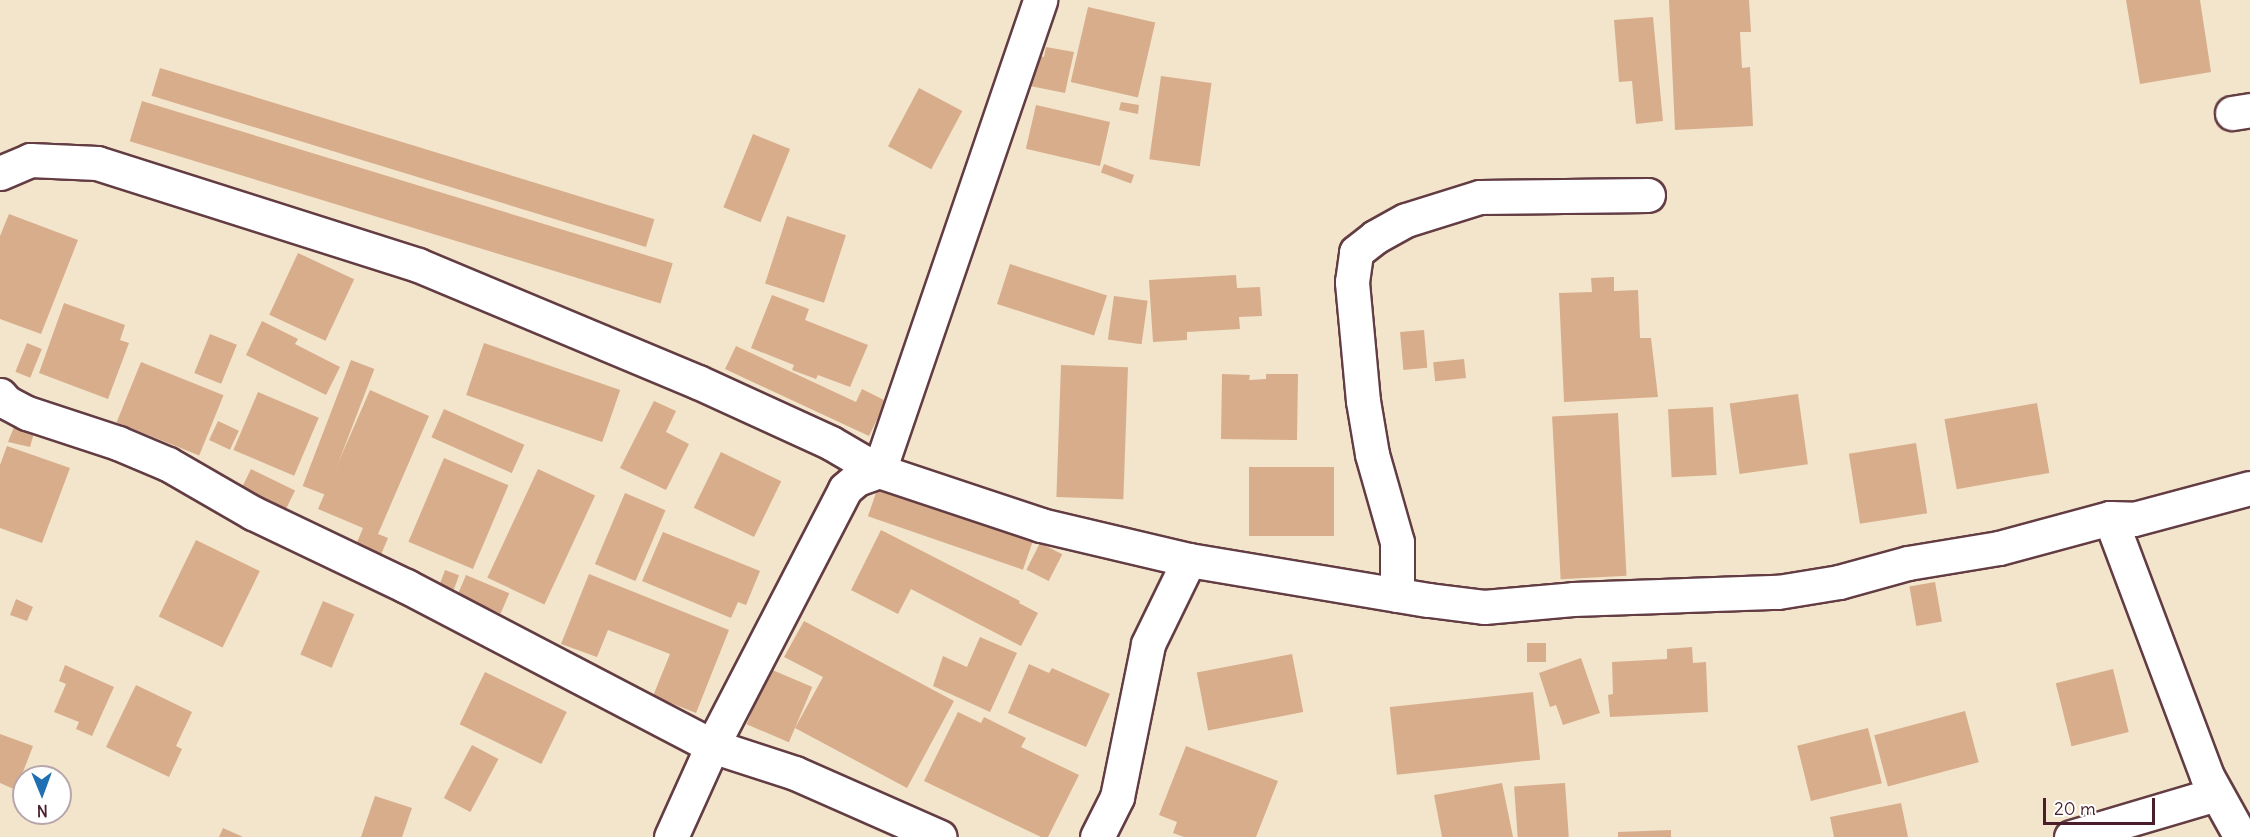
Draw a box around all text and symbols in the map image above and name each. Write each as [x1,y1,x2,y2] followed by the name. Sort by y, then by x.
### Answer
[12,765,72,825] north arrow
[2046,786,2158,824] scale bar
[2054,797,2096,820] text: 20 m
[37,801,48,821] text: N

